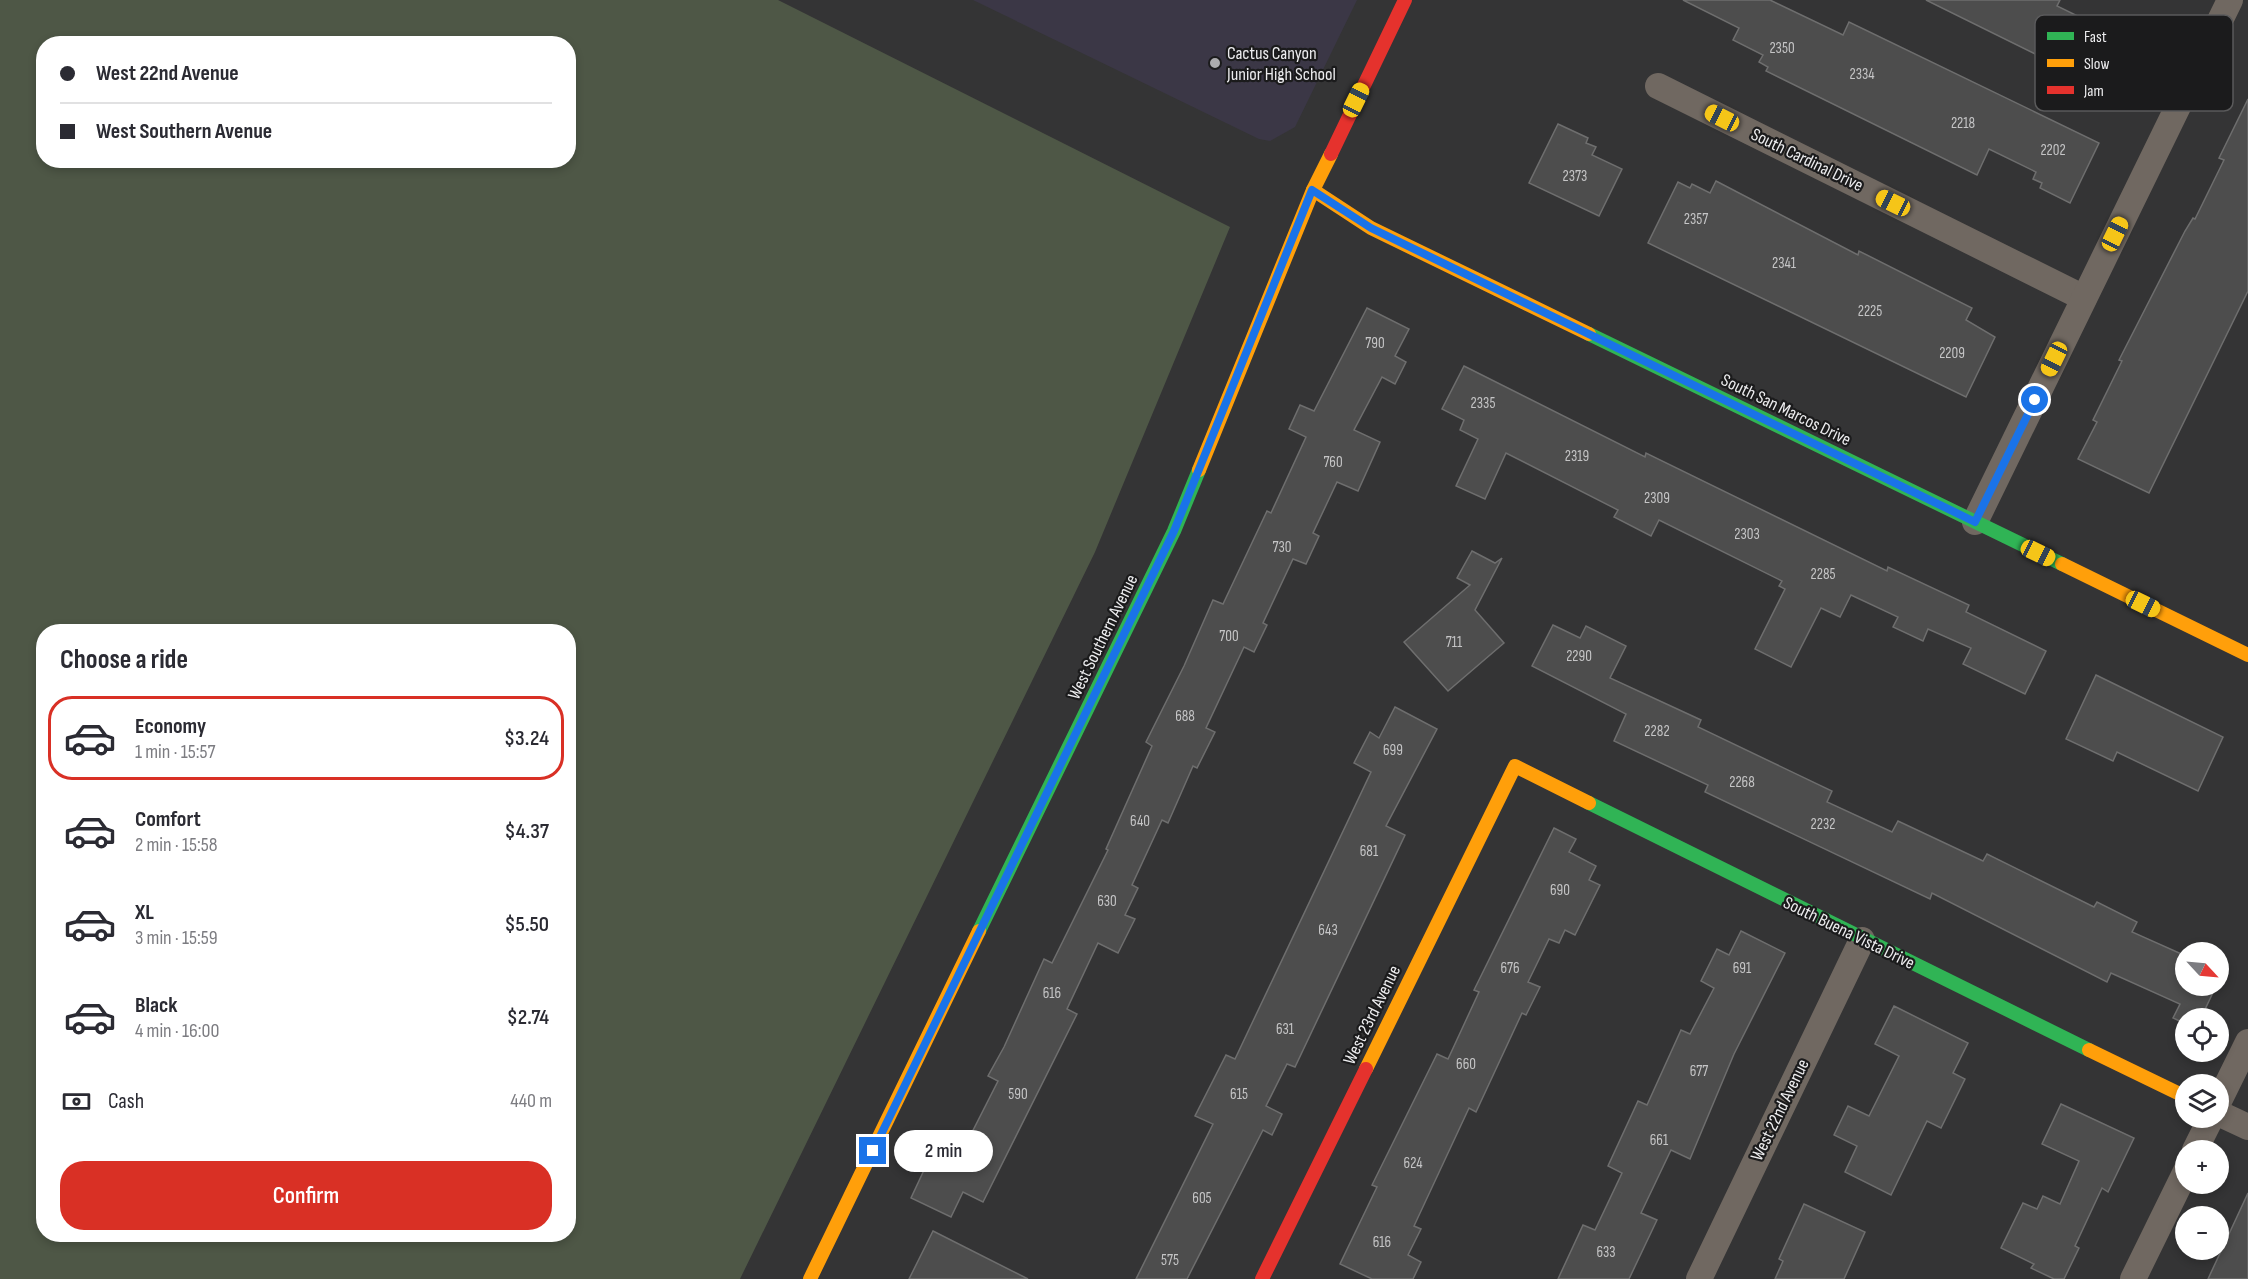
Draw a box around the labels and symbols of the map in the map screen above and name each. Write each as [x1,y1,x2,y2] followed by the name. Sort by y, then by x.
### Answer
[2035,15,2233,111] legend
[2084,28,2107,47] text: Fast
[1769,39,1795,58] house number: 2350
[1226,43,1336,85] place label: Cactus Canyon Junior High School
[2084,55,2109,74] text: Slow
[1208,56,1222,70] marker: Cactus Canyon Junior High School
[1849,65,1875,84] house number: 2334
[1340,80,1372,120] car
[2083,82,2104,101] text: Jam
[1702,102,1742,134] car
[1951,114,1975,133] house number: 2218
[1748,124,1866,196] street label: South Cardinal Drive
[2040,141,2066,160] house number: 2202
[1563,167,1587,186] house number: 2373
[1873,187,1913,219] car
[1684,210,1708,229] house number: 2357
[2099,214,2131,254] car
[1772,254,1797,273] house number: 2341
[1858,302,1882,321] house number: 2225
[1365,334,1385,353] house number: 790
[2038,339,2070,379] car
[1939,344,1965,363] house number: 2209
[1718,369,1854,451] street label: South San Marcos Drive
[2021,386,2048,413] route start
[1471,394,1495,413] house number: 2335
[1565,447,1589,466] house number: 2319
[1323,453,1343,472] house number: 760
[1644,489,1670,508] house number: 2309
[1734,525,1760,544] house number: 2303
[2018,537,2058,569] car
[1273,538,1292,557] house number: 730
[1811,565,1835,584] house number: 2285
[1064,571,1142,703] street label: West Southern Avenue
[2123,588,2163,620] car
[1219,627,1239,646] house number: 700
[1446,633,1463,652] house number: 711
[1566,647,1592,666] house number: 2290
[1175,707,1195,726] house number: 688
[1644,722,1670,741] house number: 2282
[1383,741,1403,760] house number: 699
[1729,773,1755,792] house number: 2268
[1130,812,1150,831] house number: 640
[1811,815,1835,834] house number: 2232
[1360,842,1379,861] house number: 681
[1550,881,1570,900] house number: 690
[1097,892,1117,911] house number: 630
[1780,892,1918,974] street label: South Buena Vista Drive
[1318,921,1338,940] house number: 643
[2175,942,2229,996] north arrow
[1500,959,1520,978] house number: 676
[1733,959,1752,978] house number: 691
[1339,962,1405,1068] street label: West 23rd Avenue
[1043,984,1061,1003] house number: 616
[1276,1020,1295,1039] house number: 631
[1456,1055,1476,1074] house number: 660
[1746,1056,1814,1164] street label: West 22nd Avenue
[1690,1062,1708,1081] house number: 677
[1008,1085,1028,1104] house number: 590
[1230,1085,1248,1104] house number: 615
[894,1130,993,1172] callout: 2 min
[1650,1131,1669,1150] house number: 661
[859,1137,886,1164] route end
[1403,1154,1423,1173] house number: 624
[1192,1189,1212,1208] house number: 605
[1373,1233,1391,1252] house number: 616
[1596,1243,1616,1262] house number: 633
[1161,1251,1179,1270] house number: 575

